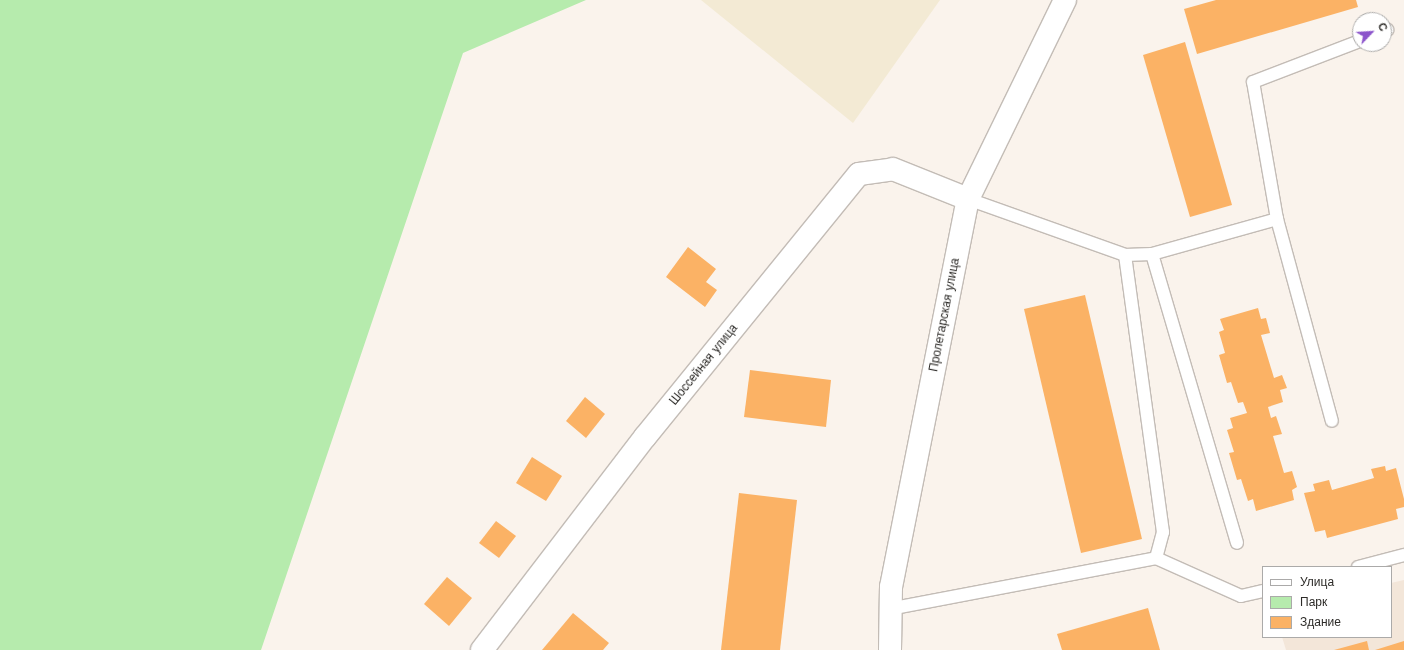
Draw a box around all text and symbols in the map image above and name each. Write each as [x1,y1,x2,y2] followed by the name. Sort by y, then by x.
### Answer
[1352,12,1392,52] north arrow
[1375,21,1390,33] text: С
[927,257,963,373] street label: Пролетарская улица
[667,322,741,408] street label: Шоссейная улица
[1262,566,1392,638] legend
[1300,575,1334,589] text: Улица
[1300,595,1327,609] text: Парк
[1300,615,1341,629] text: Здание

